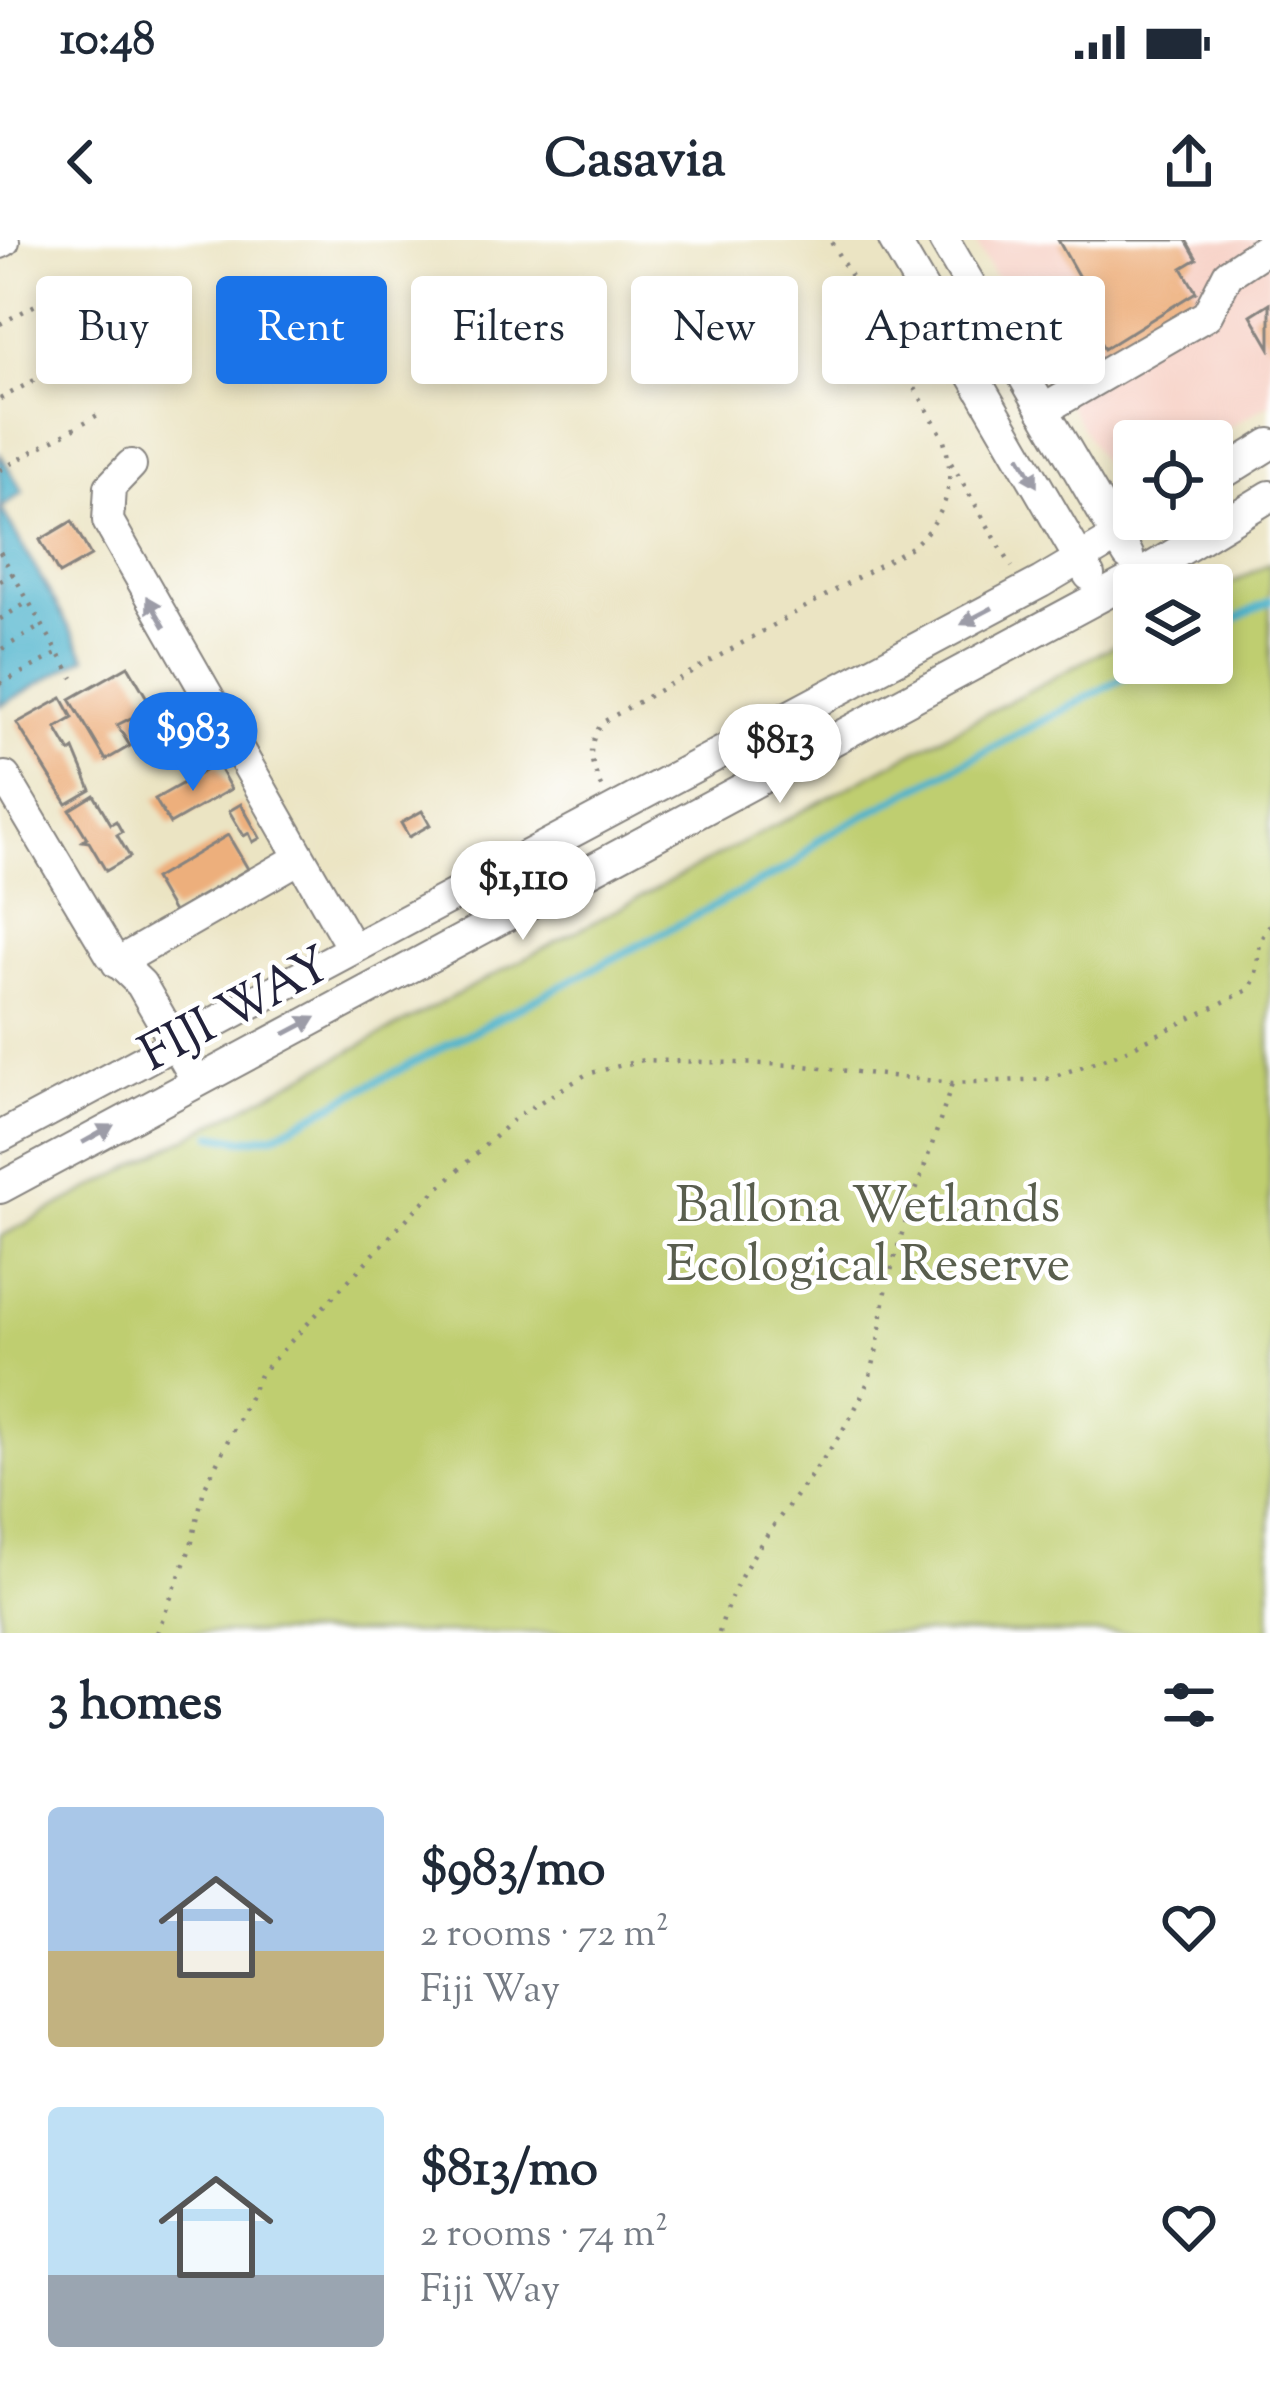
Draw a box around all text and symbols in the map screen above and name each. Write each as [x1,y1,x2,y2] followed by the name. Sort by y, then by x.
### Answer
[60,10,155,75] text: 10:48
[544,123,726,201] text: Casavia
[48,129,114,195] icon: back
[1156,129,1222,195] icon: share
[36,276,192,384] chip: Buy
[216,276,387,384] chip: Rent
[411,276,607,384] chip: Filters
[631,276,798,384] chip: New
[822,276,1105,384] chip: Apartment
[1113,420,1233,684] map controls
[1113,420,1233,540] button: locate
[1017,454,1038,488] one-way arrow
[1113,564,1233,684] button: layers
[147,595,168,628] one-way arrow
[960,605,994,626] one-way arrow
[122,692,264,794] pin: $983
[156,703,231,759] text: $983
[709,704,851,806] pin: $813
[745,715,815,771] text: $813
[425,841,621,943] pin: $1,110
[478,852,568,908] text: $1,110
[128,931,345,1093] street label: FIJI WAY
[282,1016,317,1037] one-way arrow
[81,1124,116,1145] one-way arrow
[666,1172,1070,1304] park label: Ballona Wetlands Ecological Reserve
[48,1669,222,1742] text: 3 homes
[1156,1672,1222,1738] icon: filters
[420,1835,605,1908] text: $983/mo
[144,1855,288,1999] icon: home
[1156,1894,1222,1960] icon: heart
[420,1908,669,1964] text: 2 rooms · 72 m²
[420,1964,560,2020] text: Fiji Way
[420,2135,598,2208] text: $813/mo
[144,2155,288,2299] icon: home
[1156,2194,1222,2260] icon: heart
[420,2208,668,2264] text: 2 rooms · 74 m²
[420,2264,560,2320] text: Fiji Way

